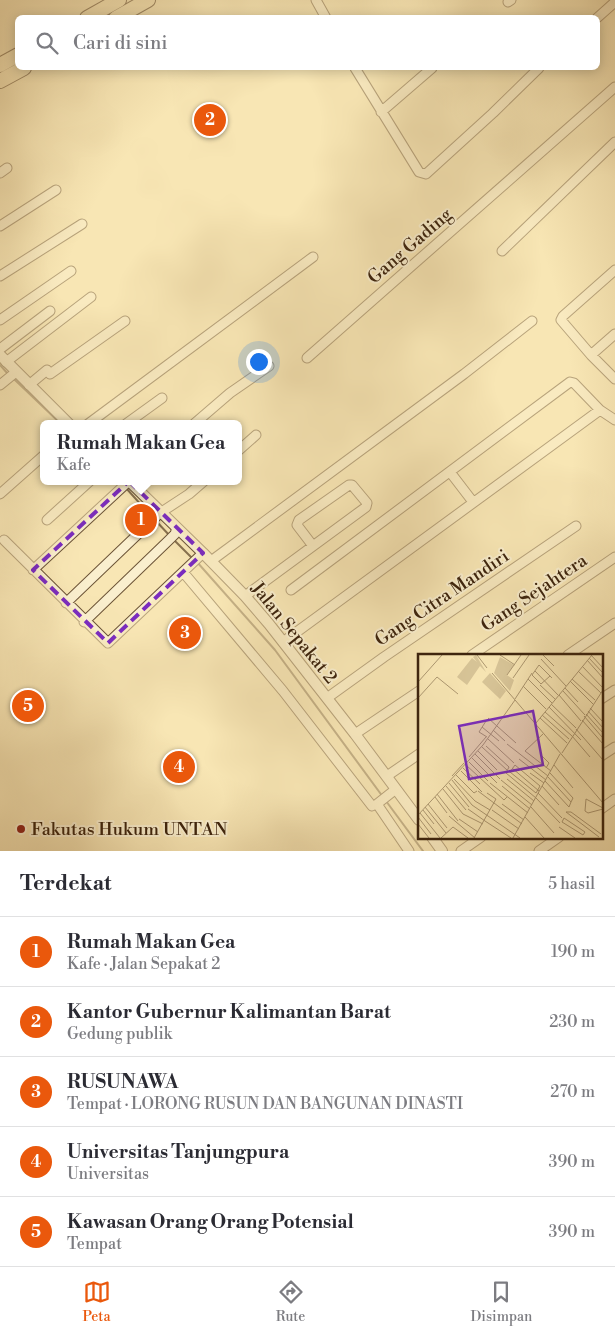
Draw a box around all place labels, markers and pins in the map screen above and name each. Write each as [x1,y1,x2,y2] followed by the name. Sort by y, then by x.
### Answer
[194,101,226,139] pin: 2
[125,501,157,539] pin: 1
[169,614,201,652] pin: 3
[12,687,44,725] pin: 5
[163,748,195,786] pin: 4
[31,818,228,841] place label: Fakutas Hukum UNTAN
[15,823,27,835] marker: Fakutas Hukum UNTAN

